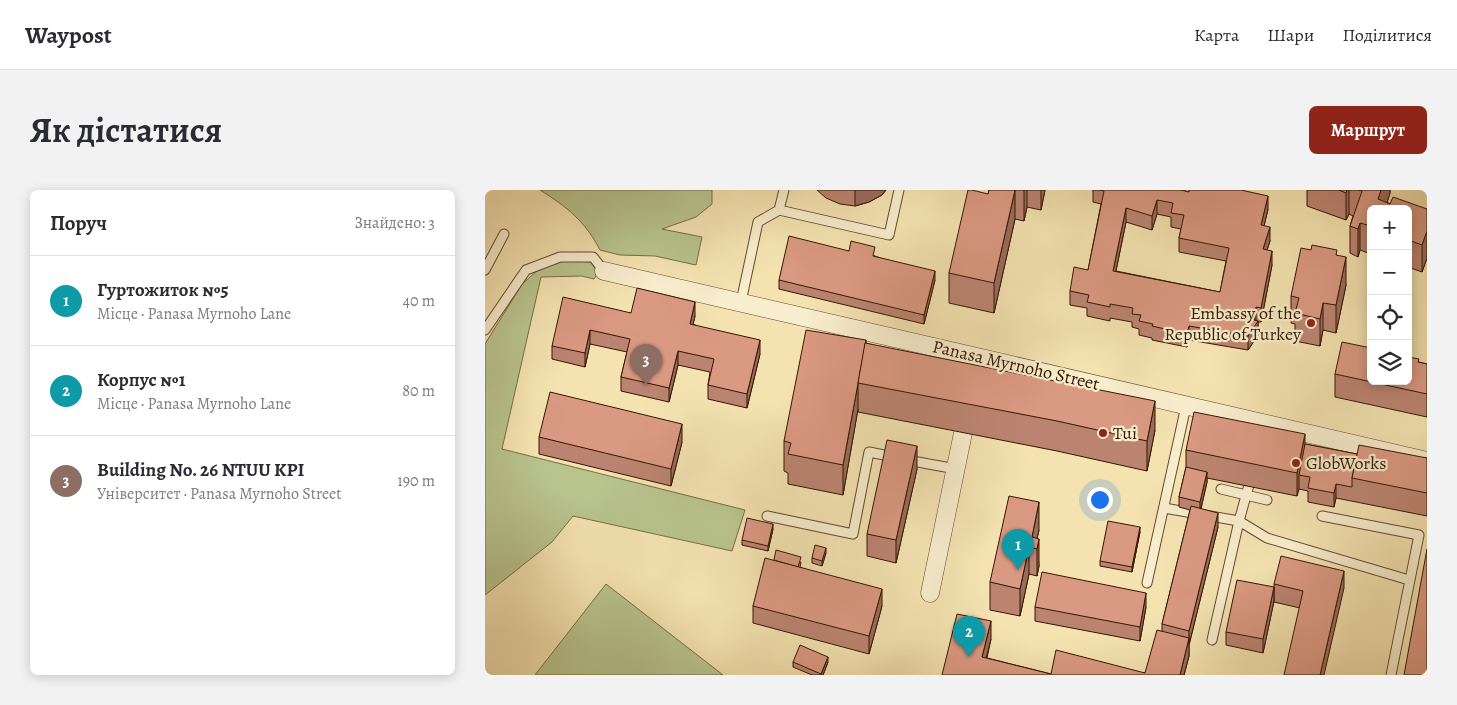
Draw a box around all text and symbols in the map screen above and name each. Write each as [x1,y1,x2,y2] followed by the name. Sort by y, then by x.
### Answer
[25,19,112,51] text: Waypost
[1194,23,1239,47] text: Карта
[1267,23,1314,47] text: Шари
[1342,23,1432,47] text: Поділитися
[30,106,222,154] text: Як дістатися
[1309,106,1427,154] button: Маршрут
[1367,205,1412,385] map controls
[1367,205,1412,250] button: +
[50,209,107,237] text: Поруч
[354,212,435,234] text: Знайдено: 3
[1367,250,1412,295] button: −
[97,277,229,303] text: Гуртожиток №5
[63,290,69,312] text: 1
[403,290,435,312] text: 40 m
[1367,295,1412,340] button: locate
[1164,301,1302,346] place label: Embassy of the Republic of Turkey
[97,303,291,325] text: Місце · Panasa Myrnoho Lane
[1305,317,1317,329] marker: Embassy of the Republic of Turkey
[930,334,1102,396] street label: Panasa Myrnoho Street
[1367,340,1412,385] button: layers
[630,344,662,385] pin: 3
[97,367,185,393] text: Корпус №1
[62,380,70,402] text: 2
[402,380,435,402] text: 80 m
[97,393,291,415] text: Місце · Panasa Myrnoho Lane
[1113,421,1137,445] place label: Tui
[1097,427,1109,439] marker: Tui
[1306,451,1386,475] place label: GlobWorks
[97,457,304,483] text: Building No. 26 NTUU KPI
[1290,457,1302,469] marker: GlobWorks
[63,470,69,492] text: 3
[397,470,435,492] text: 190 m
[97,483,342,505] text: Університет · Panasa Myrnoho Street
[1087,487,1113,513] your location
[1002,529,1034,570] pin: 1
[953,616,985,657] pin: 2

